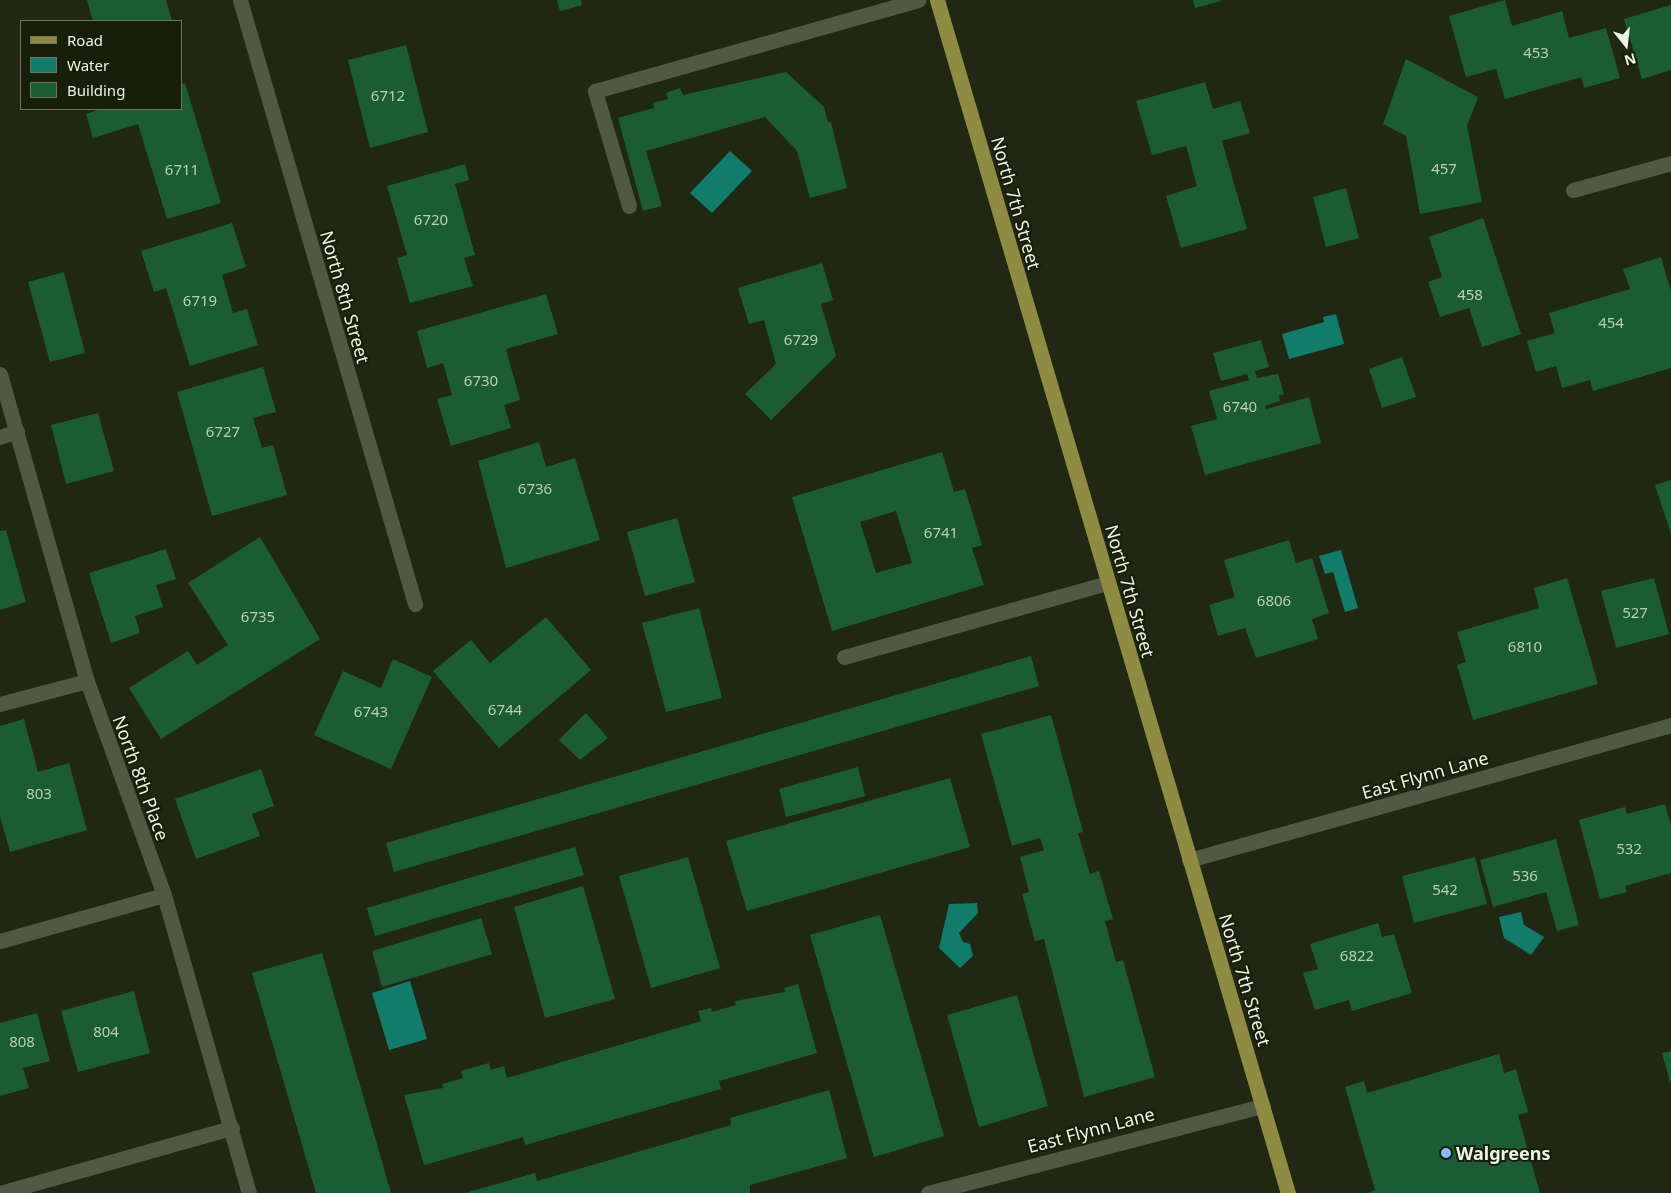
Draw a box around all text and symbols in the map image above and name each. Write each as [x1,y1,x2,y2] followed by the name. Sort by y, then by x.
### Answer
[20,20,182,110] legend
[1601,20,1651,70] north arrow
[67,30,103,50] text: Road
[1523,44,1549,62] house number: 453
[1622,49,1638,71] text: N
[67,55,109,75] text: Water
[67,80,125,100] text: Building
[371,87,405,105] house number: 6712
[987,134,1045,272] street label: North 7th Street
[1431,160,1457,178] house number: 457
[165,161,199,179] house number: 6711
[414,211,448,229] house number: 6720
[316,228,374,366] street label: North 8th Street
[1457,286,1483,304] house number: 458
[183,292,217,310] house number: 6719
[1598,314,1624,332] house number: 454
[784,331,818,349] house number: 6729
[464,372,498,390] house number: 6730
[1223,398,1257,416] house number: 6740
[206,423,240,441] house number: 6727
[518,480,552,498] house number: 6736
[1101,522,1159,660] street label: North 7th Street
[924,524,958,542] house number: 6741
[1257,592,1291,610] house number: 6806
[1622,604,1648,622] house number: 527
[241,608,275,626] house number: 6735
[1508,638,1542,656] house number: 6810
[488,701,522,719] house number: 6744
[354,703,388,721] house number: 6743
[108,713,174,843] street label: North 8th Place
[1359,747,1491,803] street label: East Flynn Lane
[26,785,52,803] house number: 803
[1616,840,1642,858] house number: 532
[1512,867,1538,885] house number: 536
[1432,881,1458,899] house number: 542
[1215,911,1275,1049] street label: North 7th Street
[1340,947,1374,965] house number: 6822
[93,1023,119,1041] house number: 804
[9,1033,35,1051] house number: 808
[1025,1103,1157,1157] street label: East Flynn Lane
[1456,1142,1550,1164] place label: Walgreens
[1440,1147,1452,1159] marker: Walgreens

